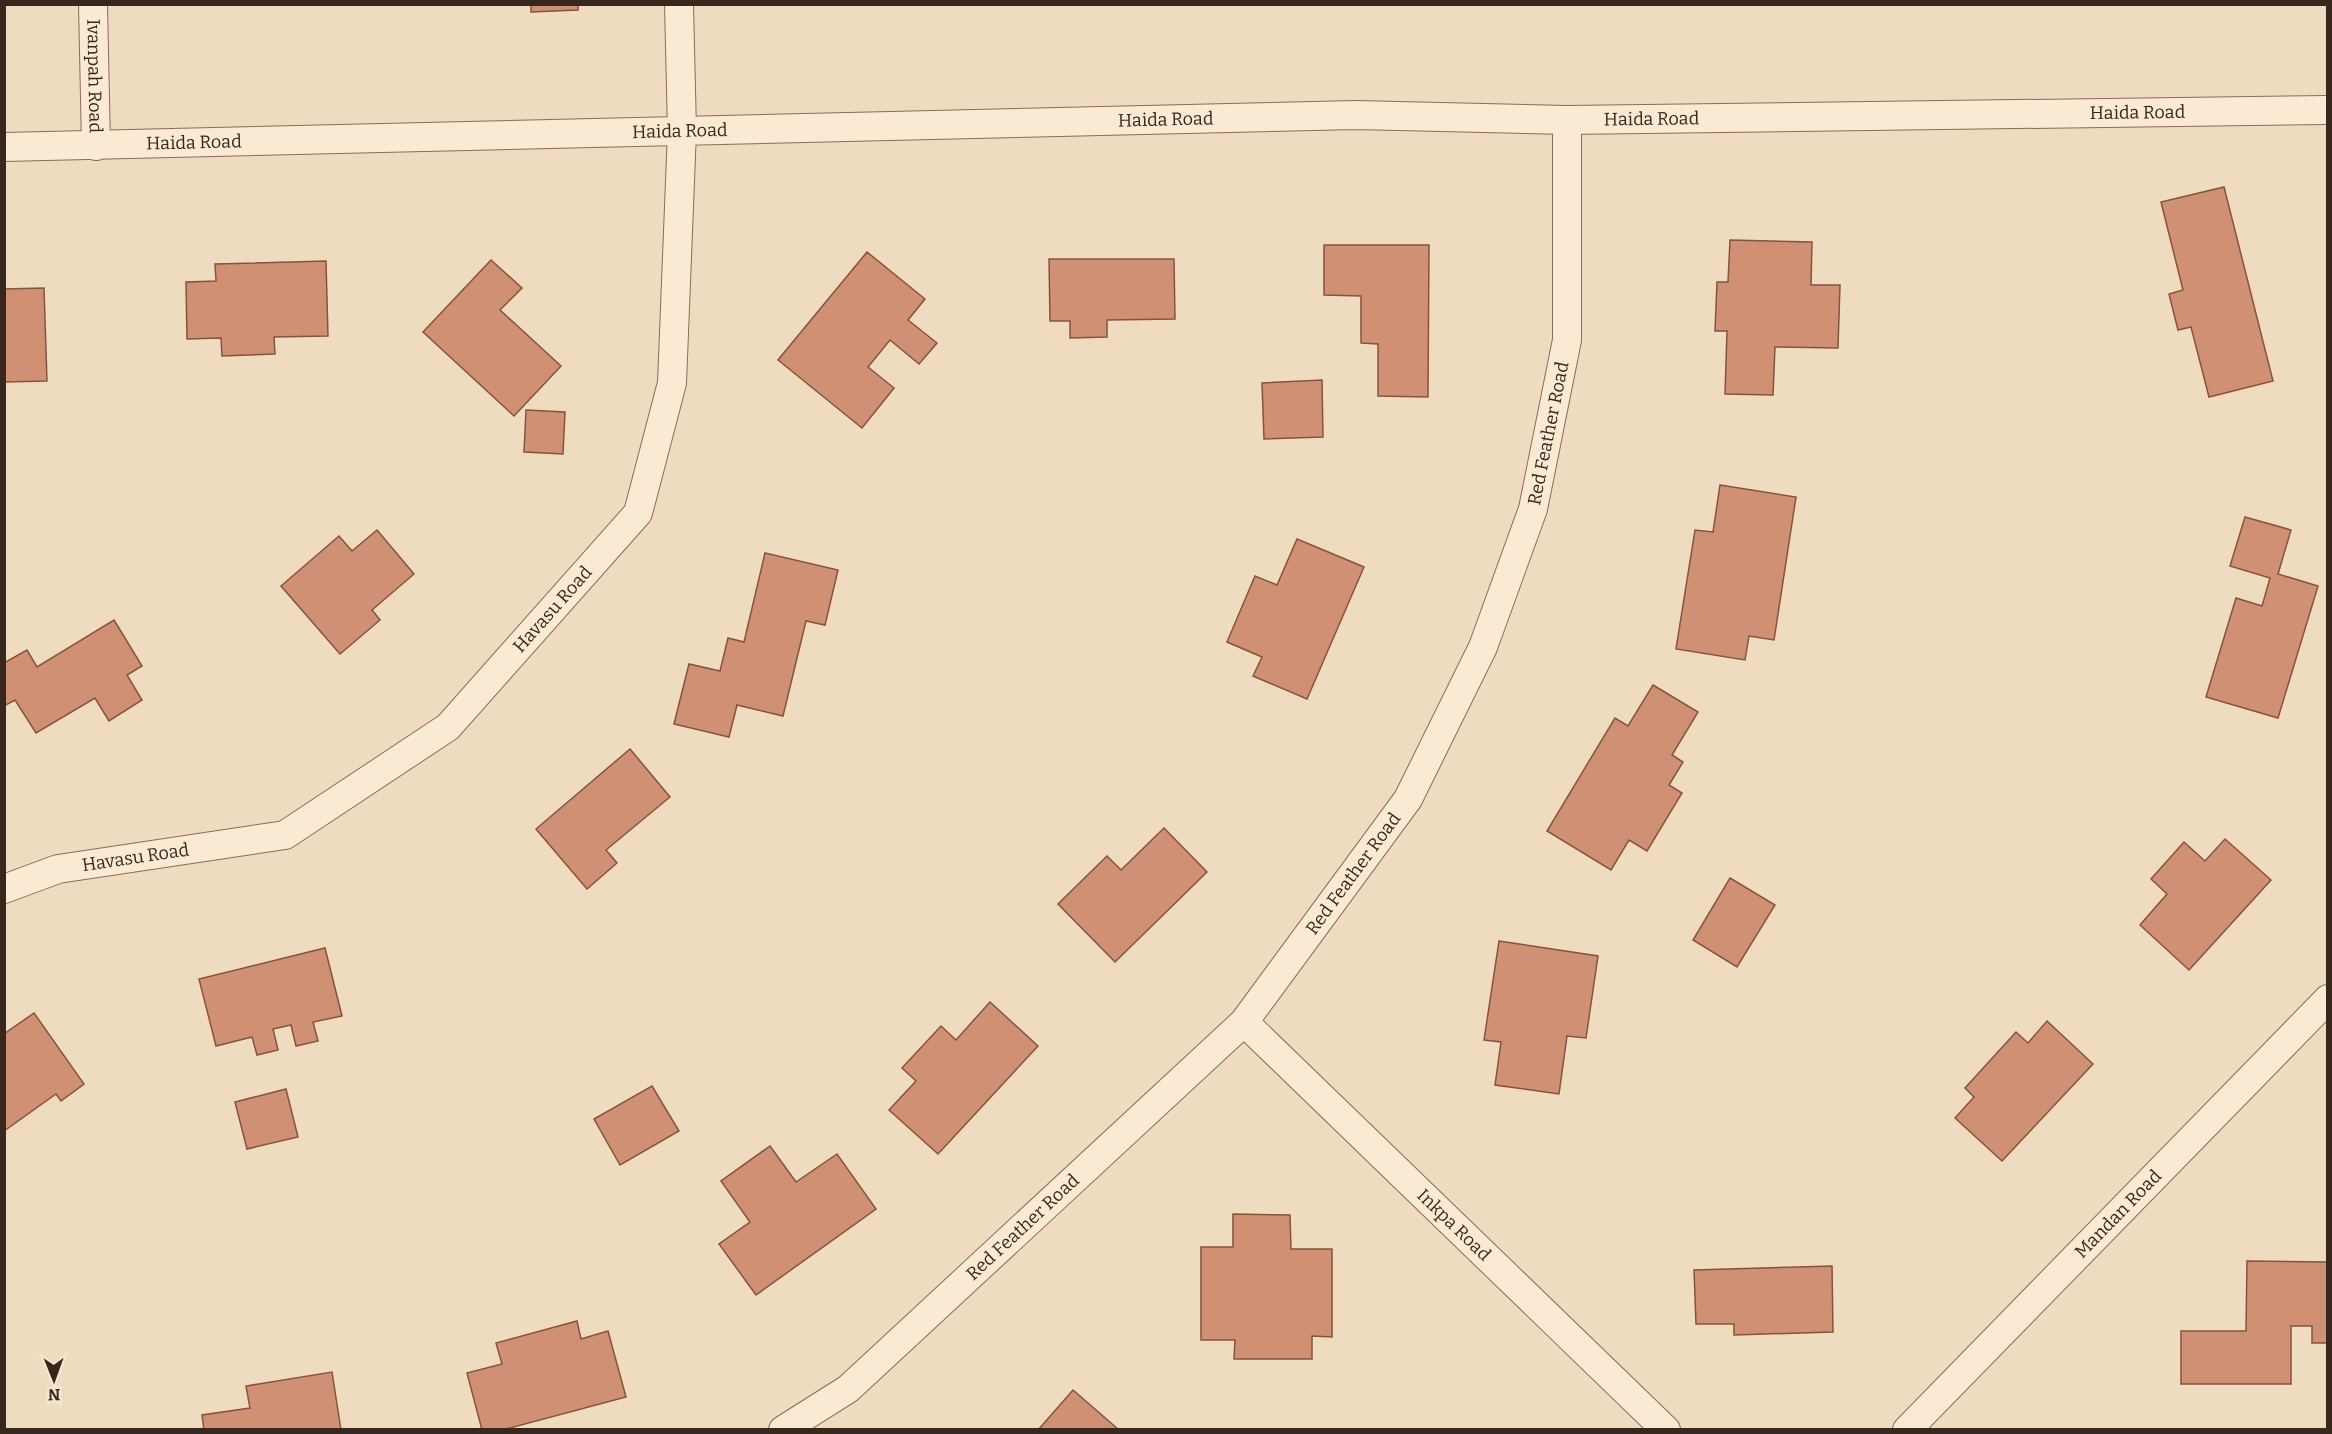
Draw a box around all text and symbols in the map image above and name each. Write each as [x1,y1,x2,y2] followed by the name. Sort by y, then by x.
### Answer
[82,19,107,134] street label: Ivanpah Road
[2090,101,2186,124] street label: Haida Road
[1118,107,1214,132] street label: Haida Road
[1604,107,1700,131] street label: Haida Road
[632,119,728,143] street label: Haida Road
[146,130,242,155] street label: Haida Road
[1523,359,1573,507] street label: Red Feather Road
[508,561,597,657] street label: Havasu Road
[1301,808,1405,939] street label: Red Feather Road
[80,838,191,876] street label: Havasu Road
[2070,1165,2166,1263] street label: Mandan Road
[962,1169,1084,1285] street label: Red Feather Road
[1412,1184,1496,1266] street label: Inkpa Road
[24,1350,84,1410] north arrow
[48,1385,61,1404] text: N

